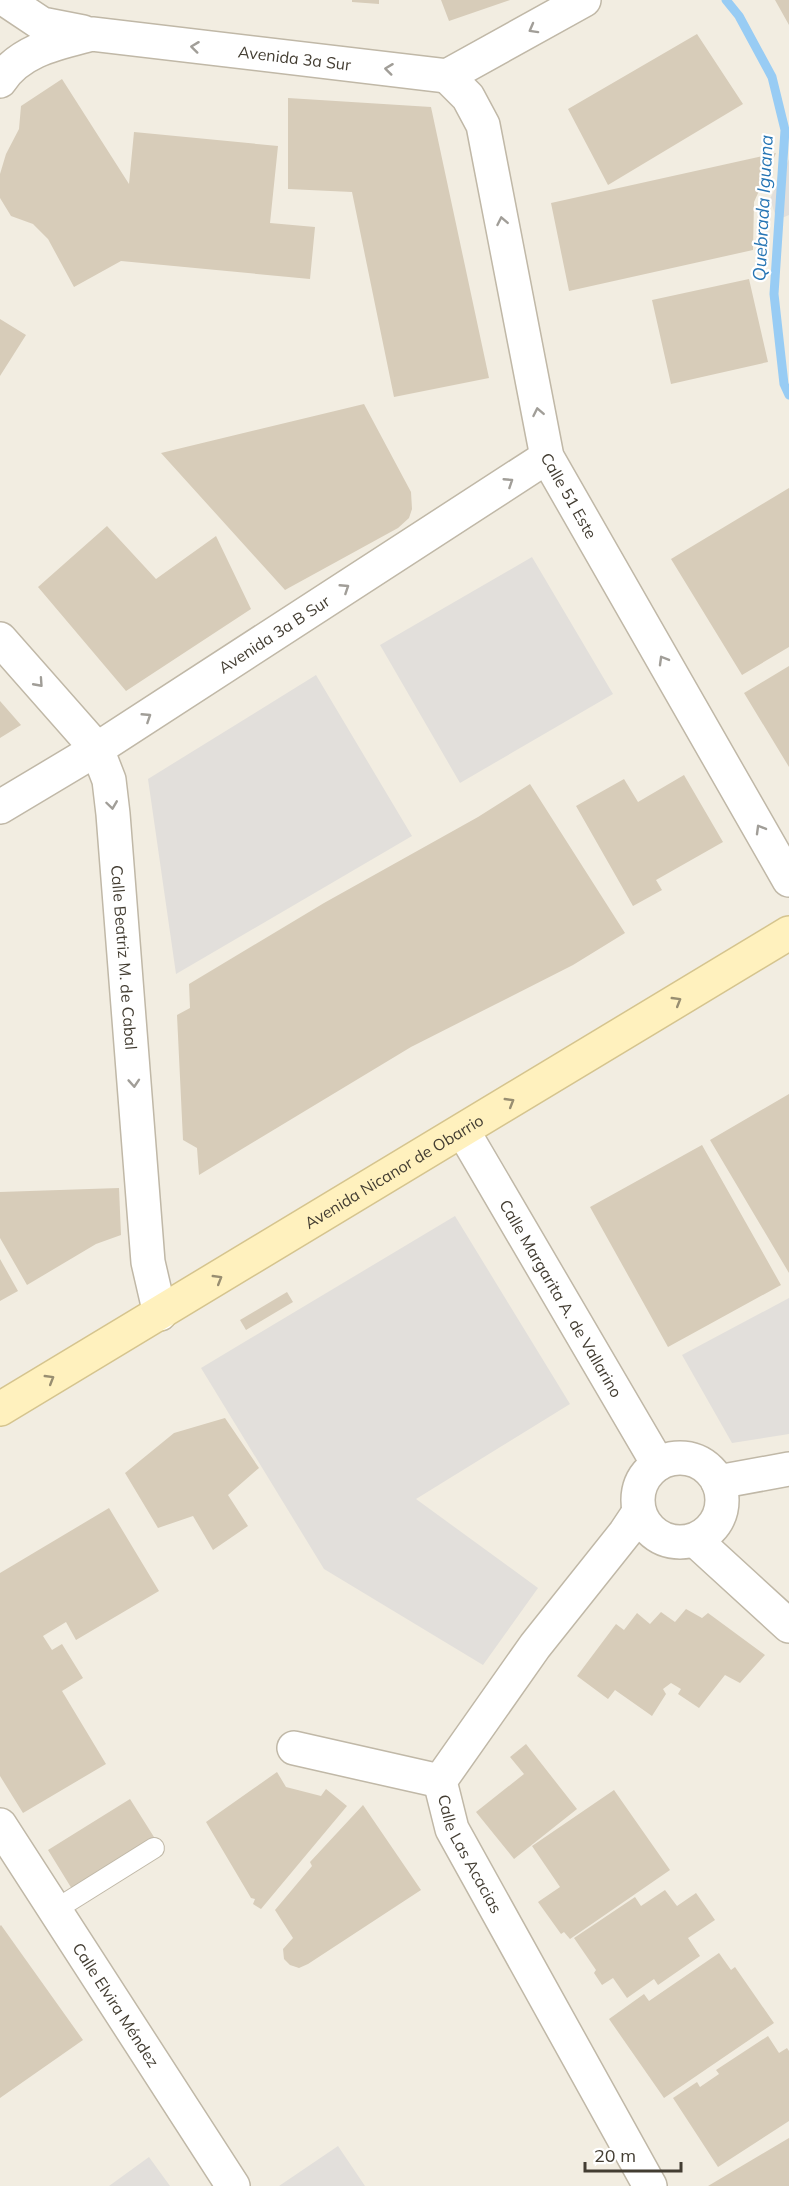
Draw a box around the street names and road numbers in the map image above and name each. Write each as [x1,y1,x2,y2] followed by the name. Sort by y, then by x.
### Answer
[237,41,352,75] street label: Avenida 3a Sur
[537,449,601,542] street label: Calle 51 Este
[215,591,334,678] street label: Avenida 3a B Sur
[107,864,141,1051] street label: Calle Beatriz M. de Cabal
[301,1110,487,1233] street label: Avenida Nicanor de Obarrio
[495,1196,627,1401] street label: Calle Margarita A. de Vallarino
[434,1793,507,1917] street label: Calle Las Acacias
[69,1939,164,2071] street label: Calle Elvira Méndez

